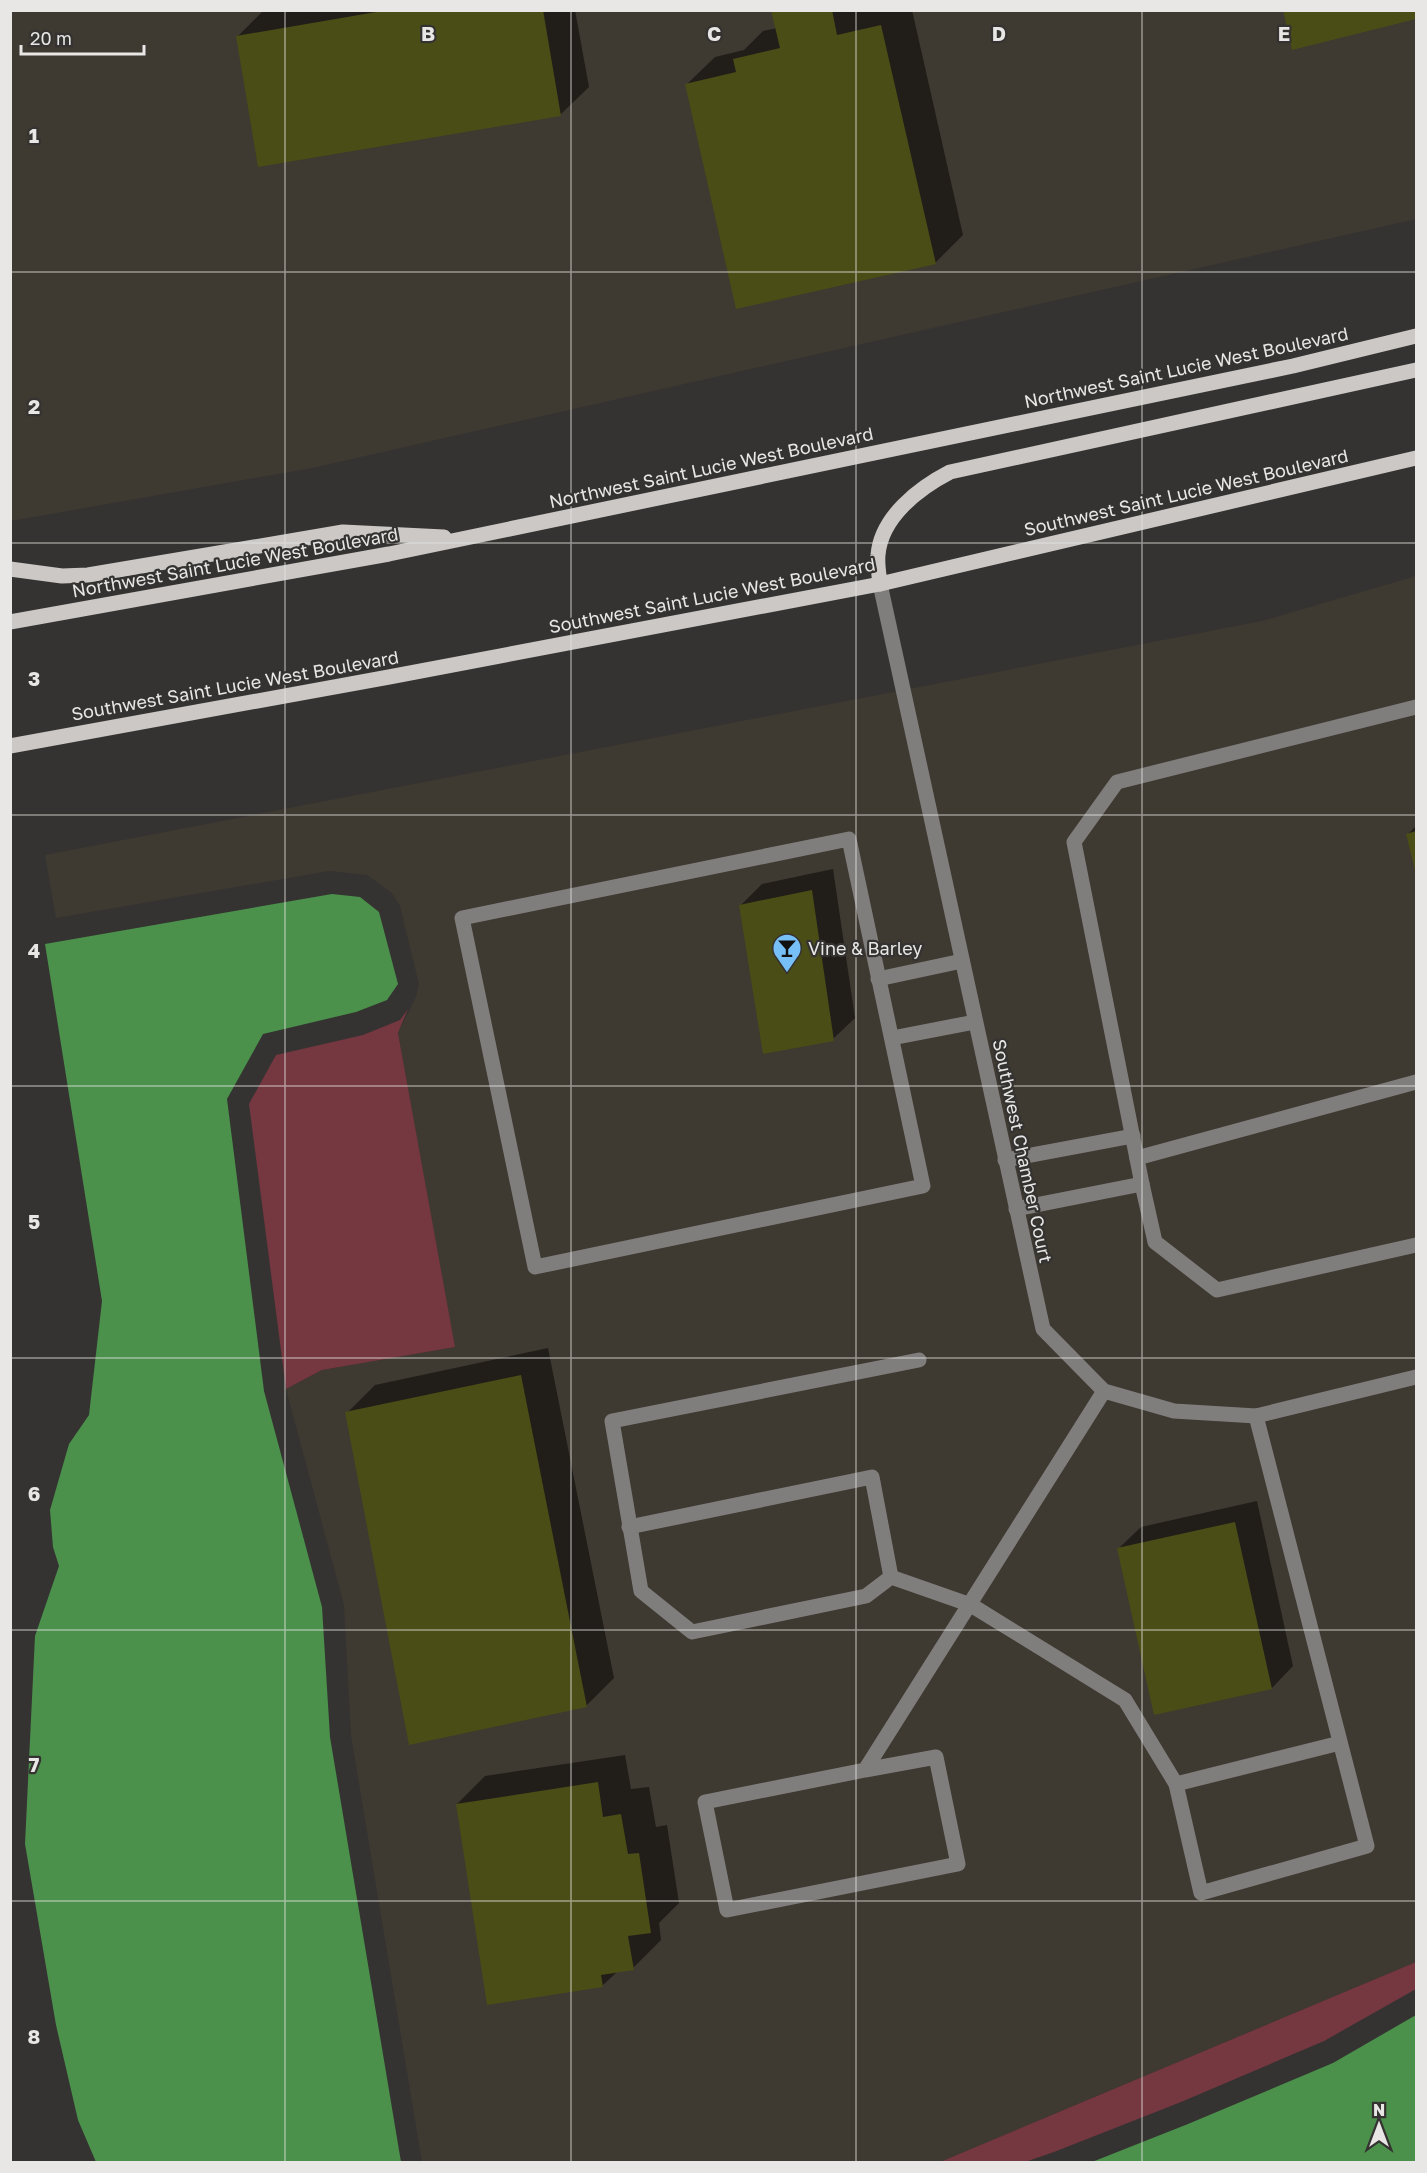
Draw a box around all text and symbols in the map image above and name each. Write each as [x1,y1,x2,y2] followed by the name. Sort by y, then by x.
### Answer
[21,18,144,56] scale bar
[421,21,435,45] text: B
[707,21,721,45] text: C
[992,21,1006,45] text: D
[1278,21,1290,45] text: E
[30,27,72,49] text: 20 m
[29,123,39,147] text: 1
[1022,322,1350,412] street label: Northwest Saint Lucie West Boulevard
[28,394,40,418] text: 2
[547,422,875,512] street label: Northwest Saint Lucie West Boulevard
[1022,444,1350,540] street label: Southwest Saint Lucie West Boulevard
[70,522,400,602] street label: Northwest Saint Lucie West Boulevard
[547,553,877,637] street label: Southwest Saint Lucie West Boulevard
[70,645,400,725] street label: Southwest Saint Lucie West Boulevard
[28,666,40,690] text: 3
[771,932,803,974] bar icon: Vine & Barley
[808,937,922,959] place label: Vine & Barley
[28,938,40,962] text: 4
[989,1037,1057,1265] street label: Southwest Chamber Court
[28,1209,40,1233] text: 5
[28,1481,40,1505] text: 6
[29,1752,40,1776] text: 7
[28,2024,40,2048] text: 8
[1349,2095,1409,2155] north arrow
[1373,2100,1385,2120] text: N

